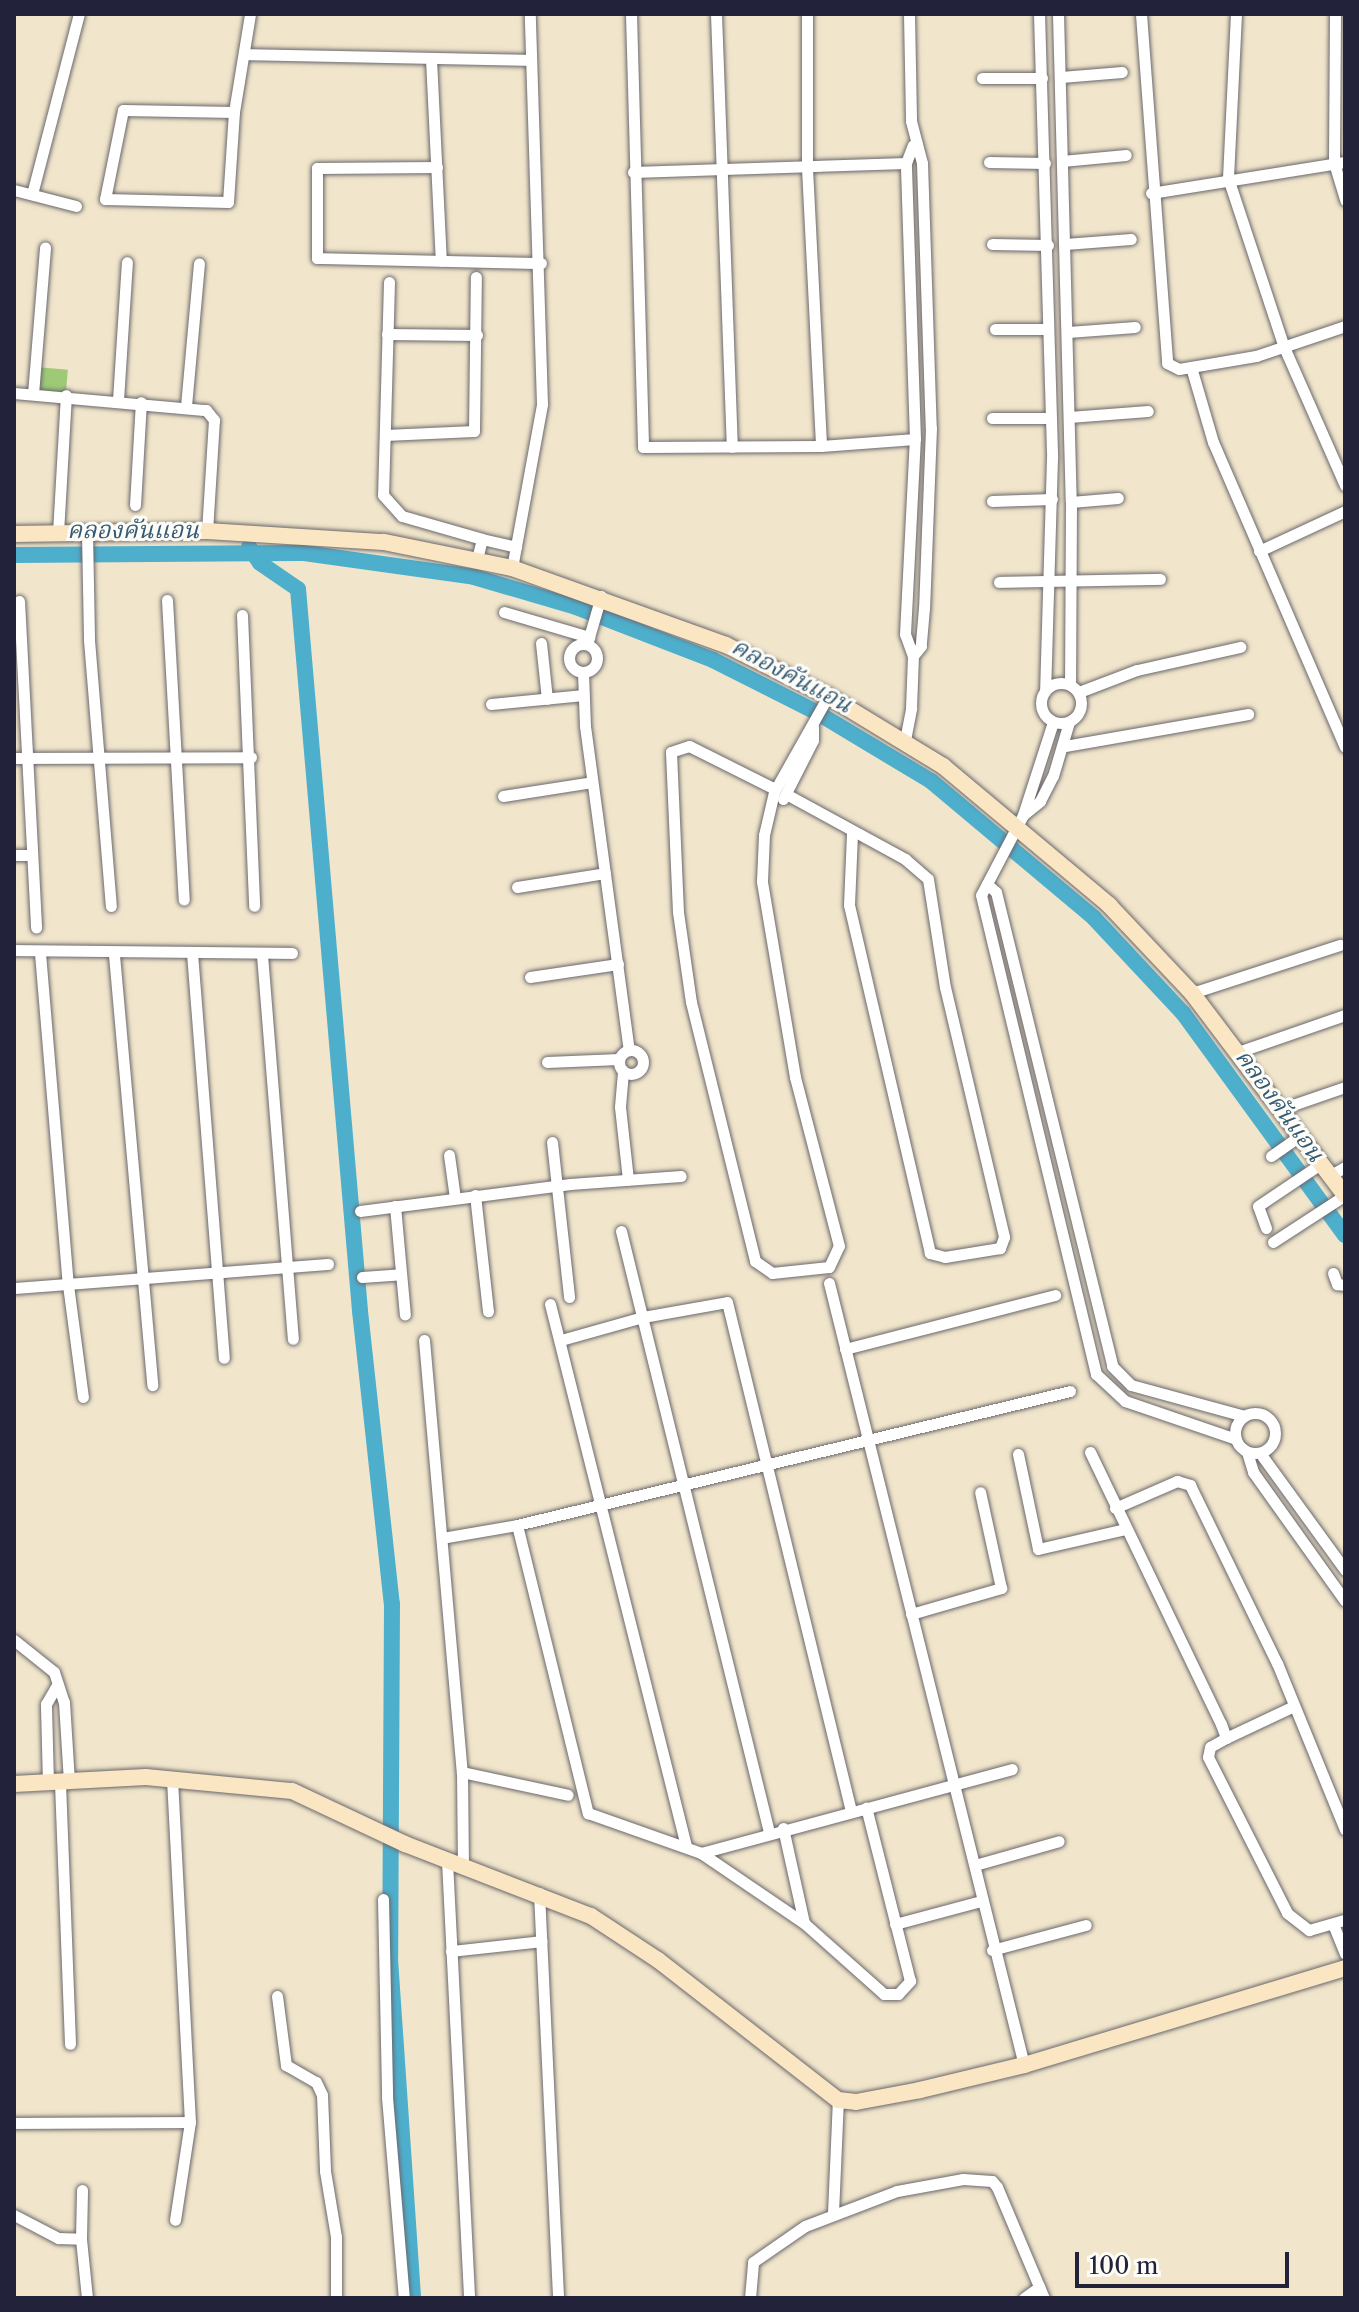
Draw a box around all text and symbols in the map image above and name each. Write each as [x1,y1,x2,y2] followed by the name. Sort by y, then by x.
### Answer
[67,516,199,544] water label: คลองคันแอน
[727,631,857,719] water label: คลองคันแอน
[1230,1043,1330,1167] water label: คลองคันแอน
[1079,2236,1293,2286] scale bar
[1089,2251,1158,2280] text: 100 m

